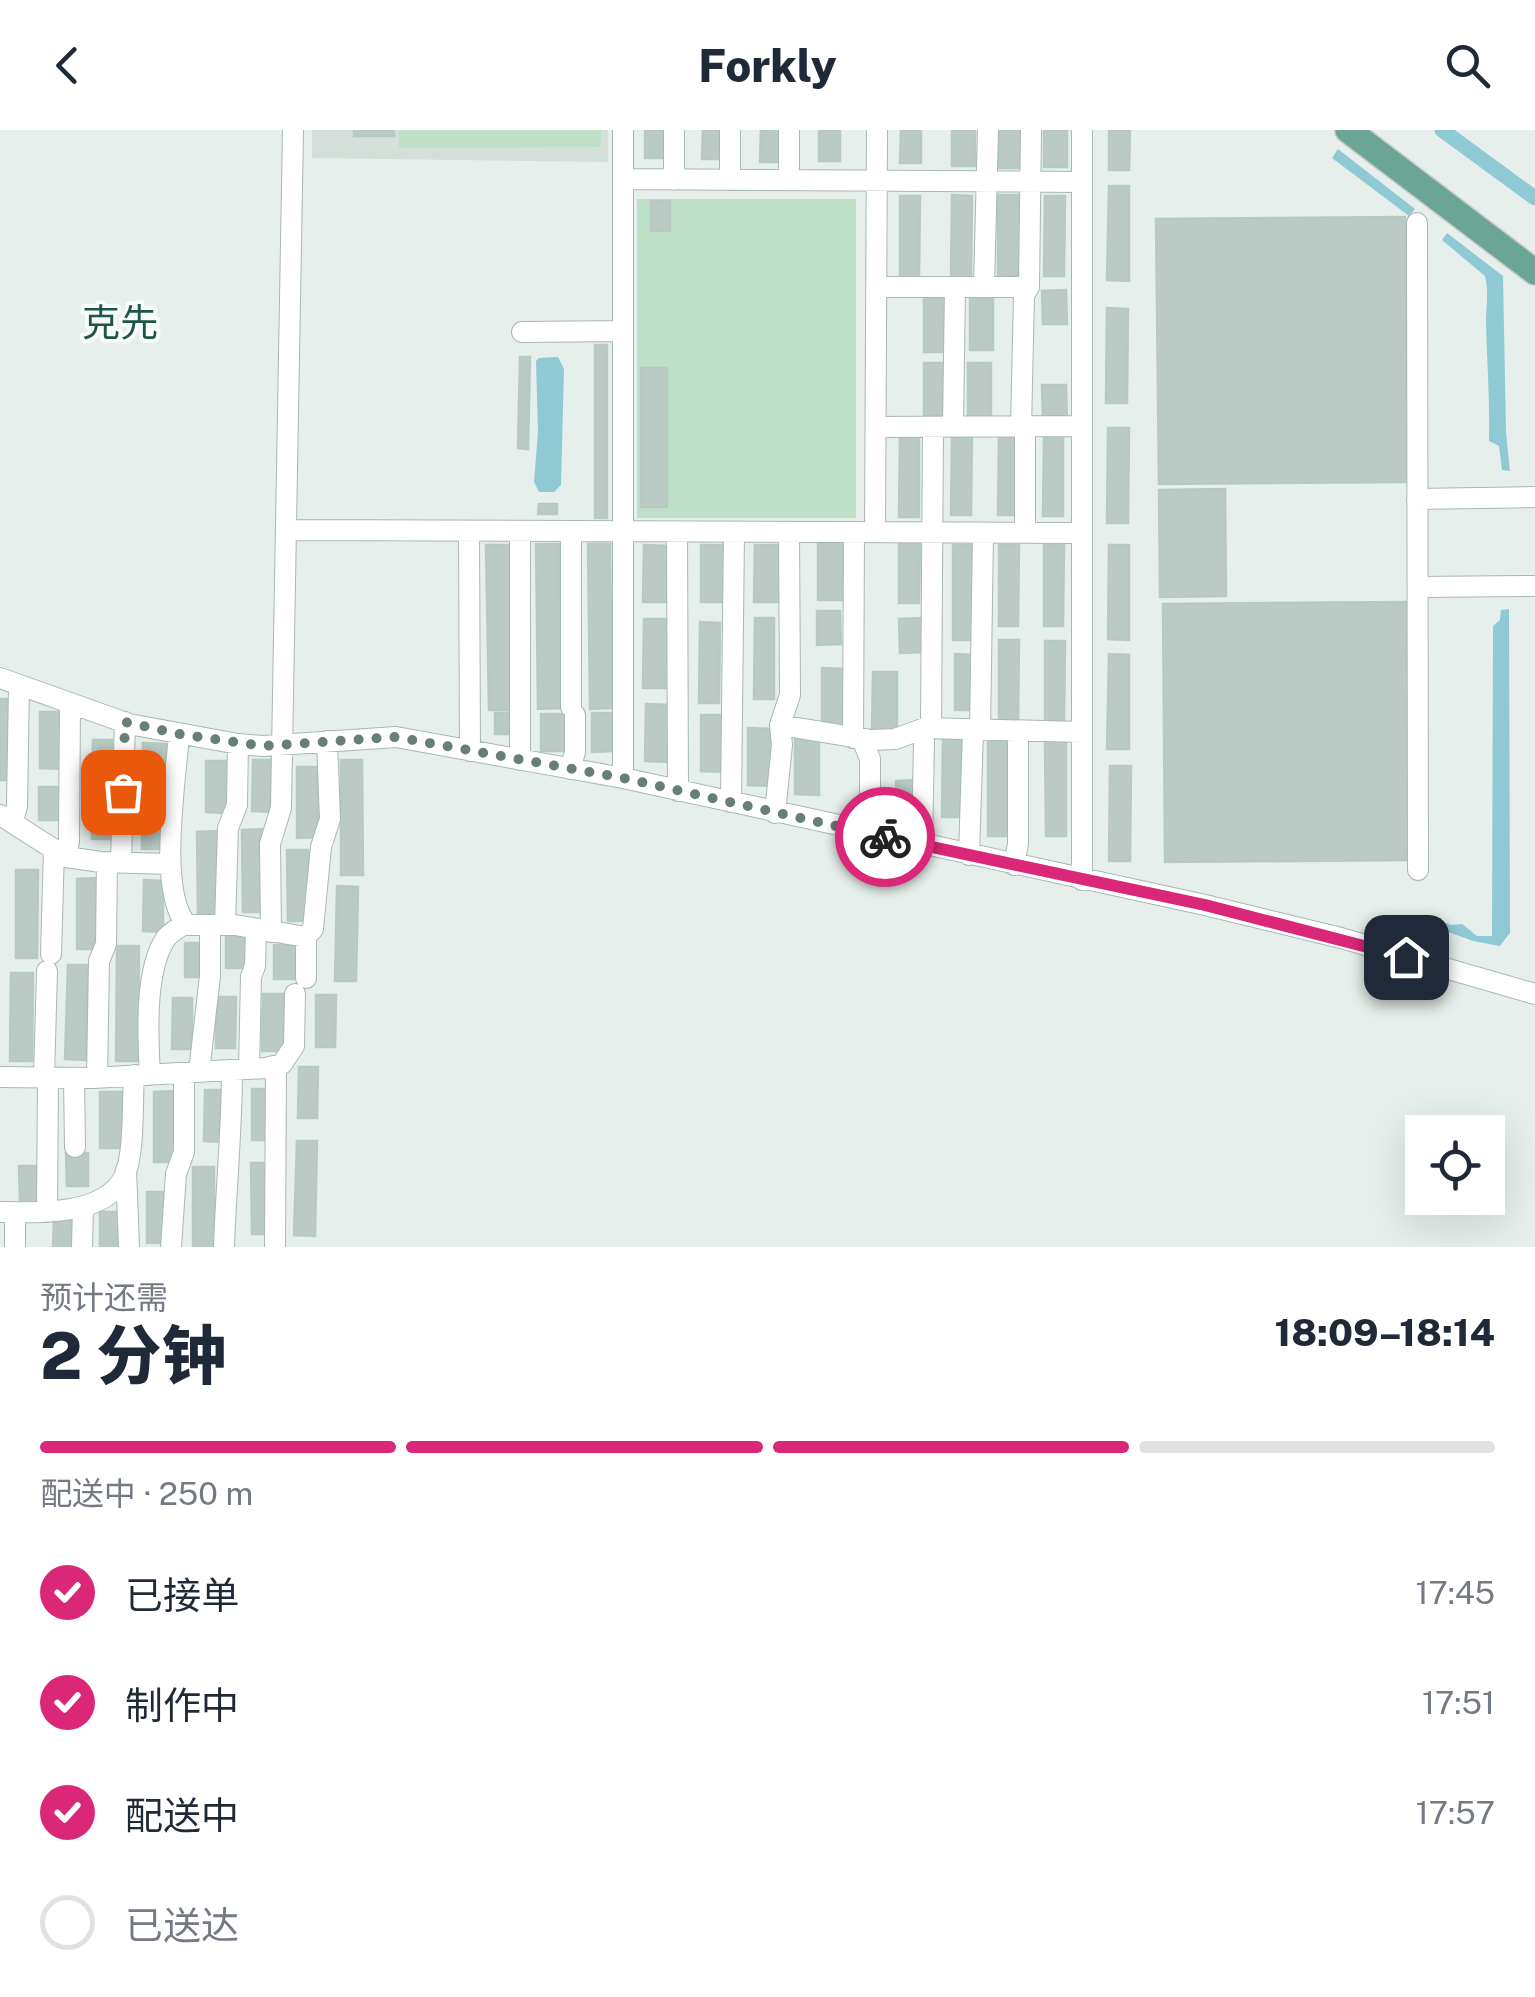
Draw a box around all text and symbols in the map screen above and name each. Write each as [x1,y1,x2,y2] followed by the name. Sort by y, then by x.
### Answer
[40,38,95,93] icon: back
[1440,38,1495,93] icon: search
[698,39,837,92] text: Forkly
[82,300,158,345] district label: 克先
[81,750,166,835] pin
[96,765,151,820] icon: bag
[835,787,935,887] courier
[858,810,913,865] icon: bike
[1364,915,1449,1000] pin
[1379,930,1434,985] icon: home
[1405,1115,1505,1215] map controls
[1405,1115,1505,1215] button: locate
[40,1279,168,1316] text: 预计还需
[1275,1310,1495,1355] text: 18:09–18:14
[40,1317,227,1394] text: 2 分钟
[40,1475,253,1512] text: 配送中 · 250 m
[40,1565,95,1620] icon: check
[125,1573,239,1618] text: 已接单
[1415,1574,1495,1611] text: 17:45
[40,1675,95,1730] icon: check
[125,1683,239,1728] text: 制作中
[1422,1684,1495,1721] text: 17:51
[40,1785,95,1840] icon: check
[125,1793,239,1838] text: 配送中
[1416,1794,1495,1831] text: 17:57
[125,1903,239,1948] text: 已送达

